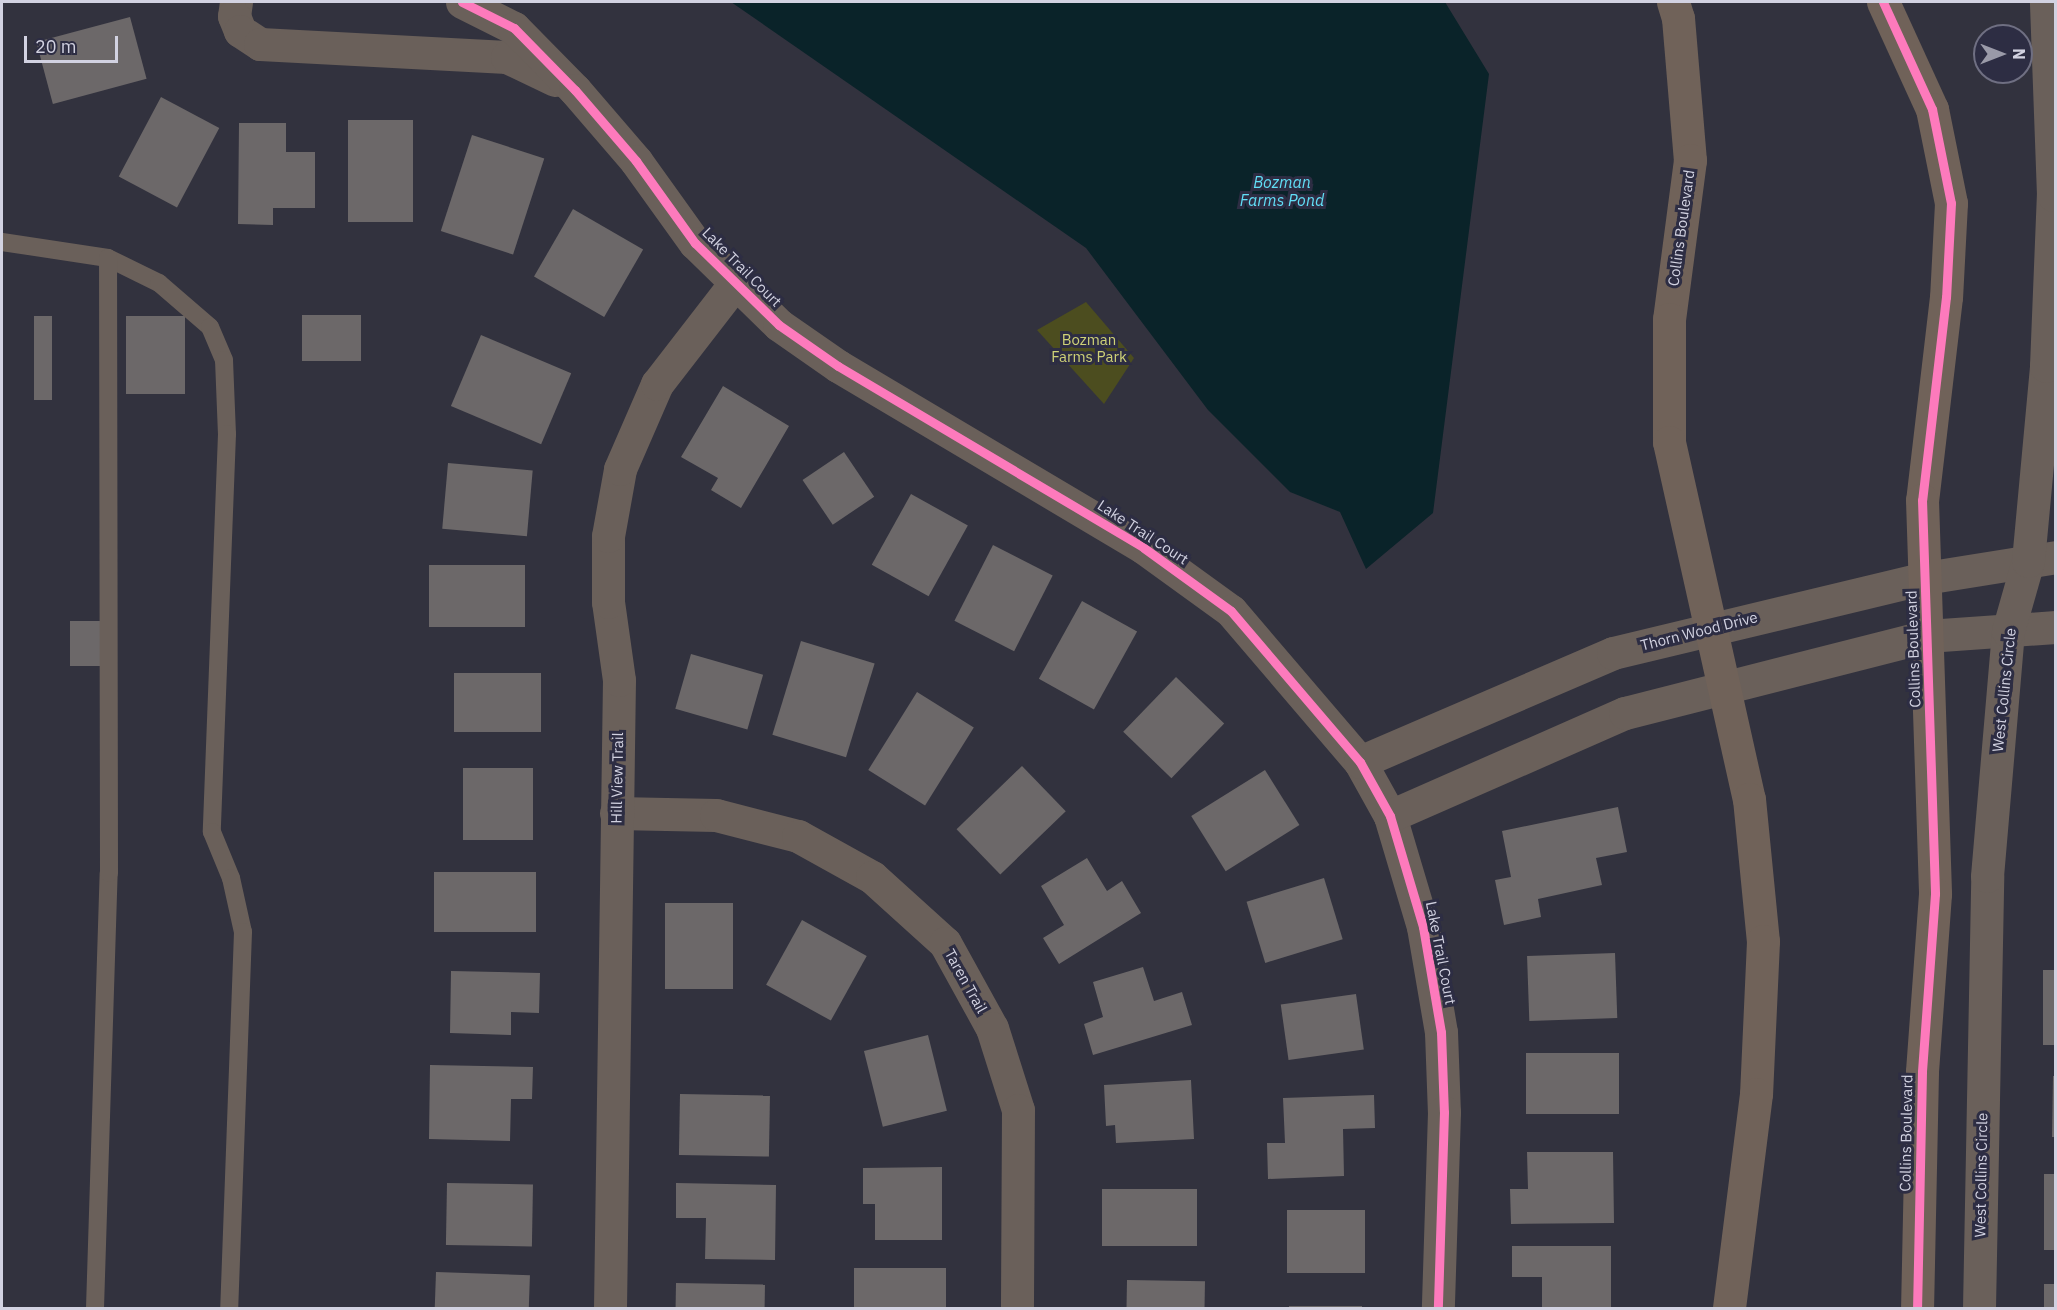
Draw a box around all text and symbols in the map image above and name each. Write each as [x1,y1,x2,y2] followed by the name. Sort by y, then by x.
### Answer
[27,24,122,62] scale bar
[1973,24,2033,84] north arrow
[35,35,77,58] text: 20 m
[2009,48,2029,60] text: N
[1664,169,1698,287] street label: Collins Boulevard
[1240,172,1324,210] water label: Bozman Farms Pond
[699,224,785,310] street label: Lake Trail Court
[1051,330,1127,365] park label: Bozman Farms Park
[1094,496,1192,568] street label: Lake Trail Court
[1902,590,1924,708] street label: Collins Boulevard
[1639,608,1759,654] street label: Thorn Wood Drive
[1989,627,2019,753] street label: West Collins Circle
[607,732,627,824] street label: Hill View Trail
[1422,900,1460,1006] street label: Lake Trail Court
[941,946,991,1016] street label: Taren Trail
[1896,1074,1916,1192] street label: Collins Boulevard
[1971,1113,1991,1237] street label: West Collins Circle

